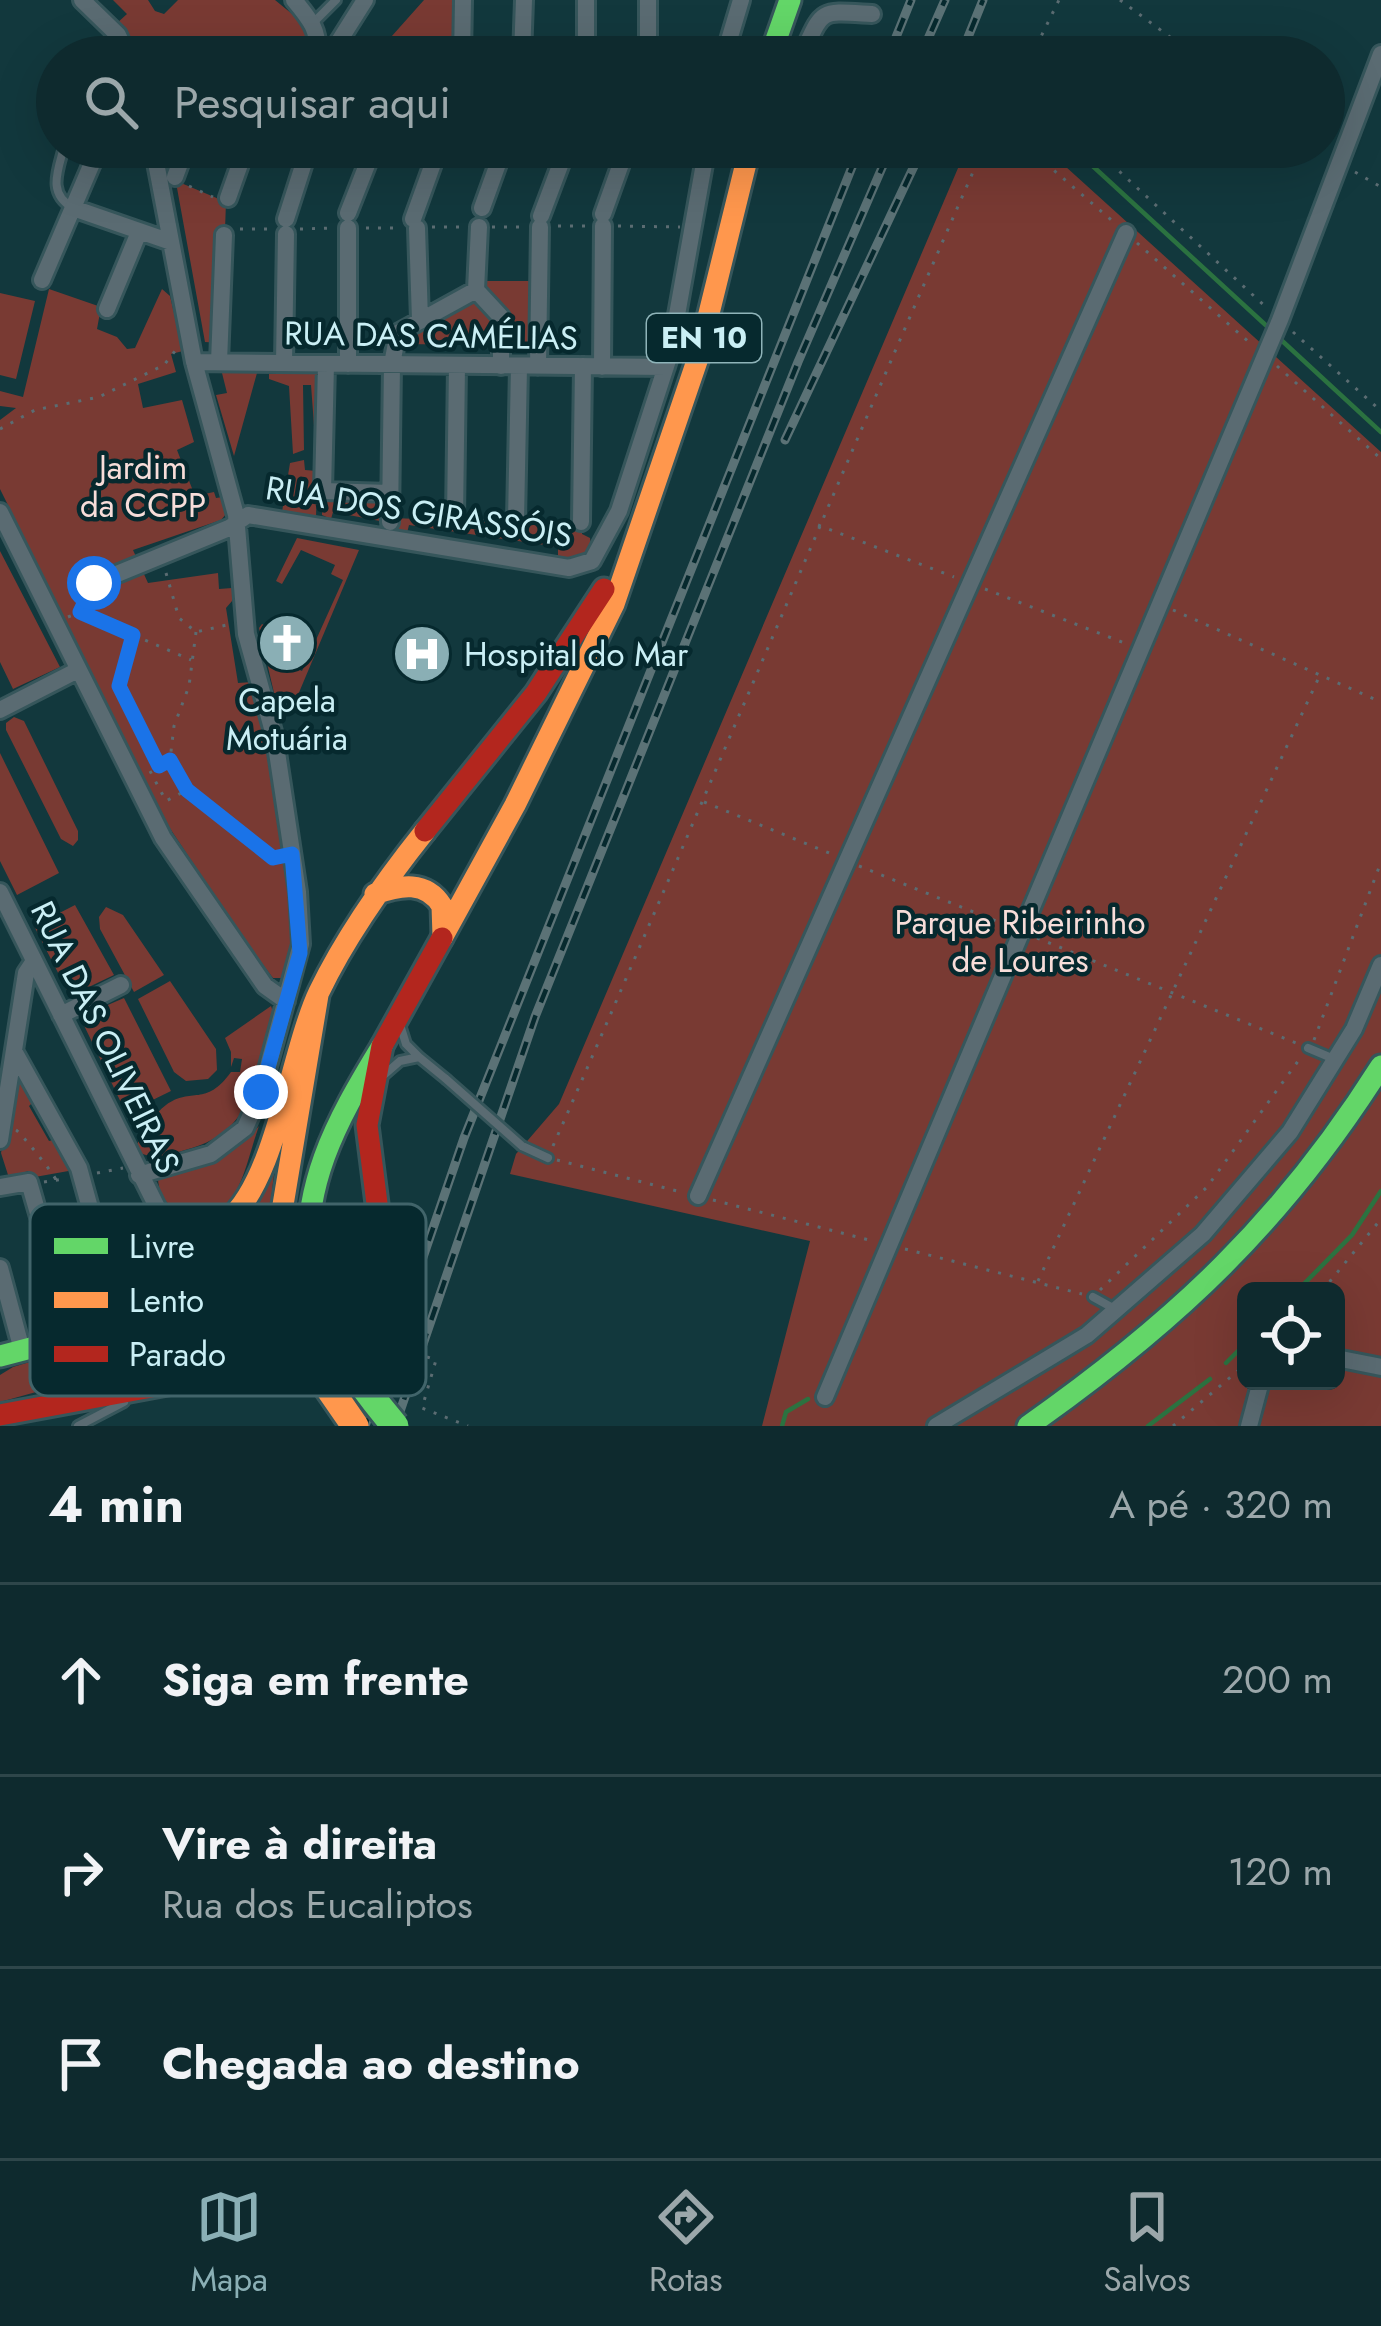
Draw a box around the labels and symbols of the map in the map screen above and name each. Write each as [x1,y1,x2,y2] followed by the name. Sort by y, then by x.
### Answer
[284,309,578,362] street label: RUA DAS CAMÉLIAS
[647,314,761,362] road number: EN 10
[80,444,206,529] park label: Jardim da CCPP
[262,464,576,559] street label: RUA DOS GIRASSÓIS
[67,556,121,610] route start
[256,612,318,674] church icon: Capela Motuária
[391,623,453,685] hospital icon: Hospital do Mar
[464,631,689,678] place label: Hospital do Mar
[226,677,348,762] place label: Capela Motuária
[19,893,192,1181] street label: RUA DAS OLIVEIRAS
[895,899,1145,984] park label: Parque Ribeirinho de Loures
[234,1065,288,1119] route end
[30,1204,426,1396] legend
[129,1223,195,1270] text: Livre
[129,1277,204,1324] text: Lento
[129,1331,226,1378] text: Parado

